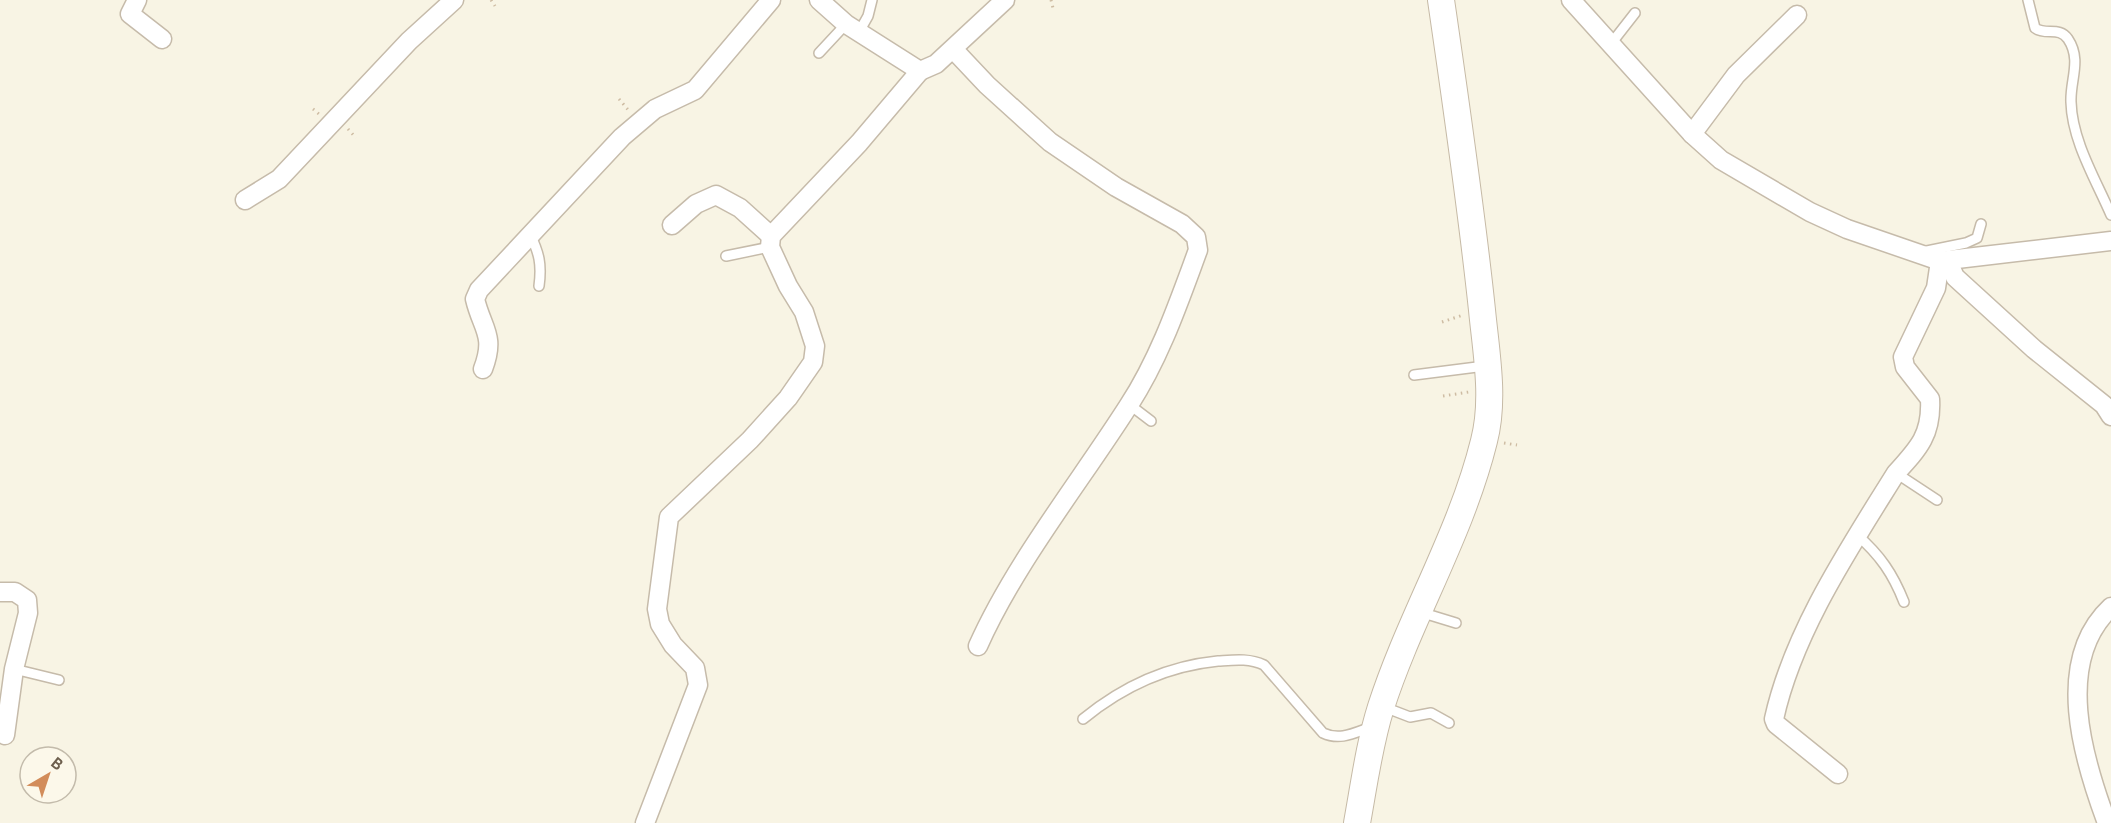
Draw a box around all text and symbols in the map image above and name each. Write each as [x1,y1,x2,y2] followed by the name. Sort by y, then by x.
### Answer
[18,745,78,805] north arrow
[47,753,67,774] text: B

